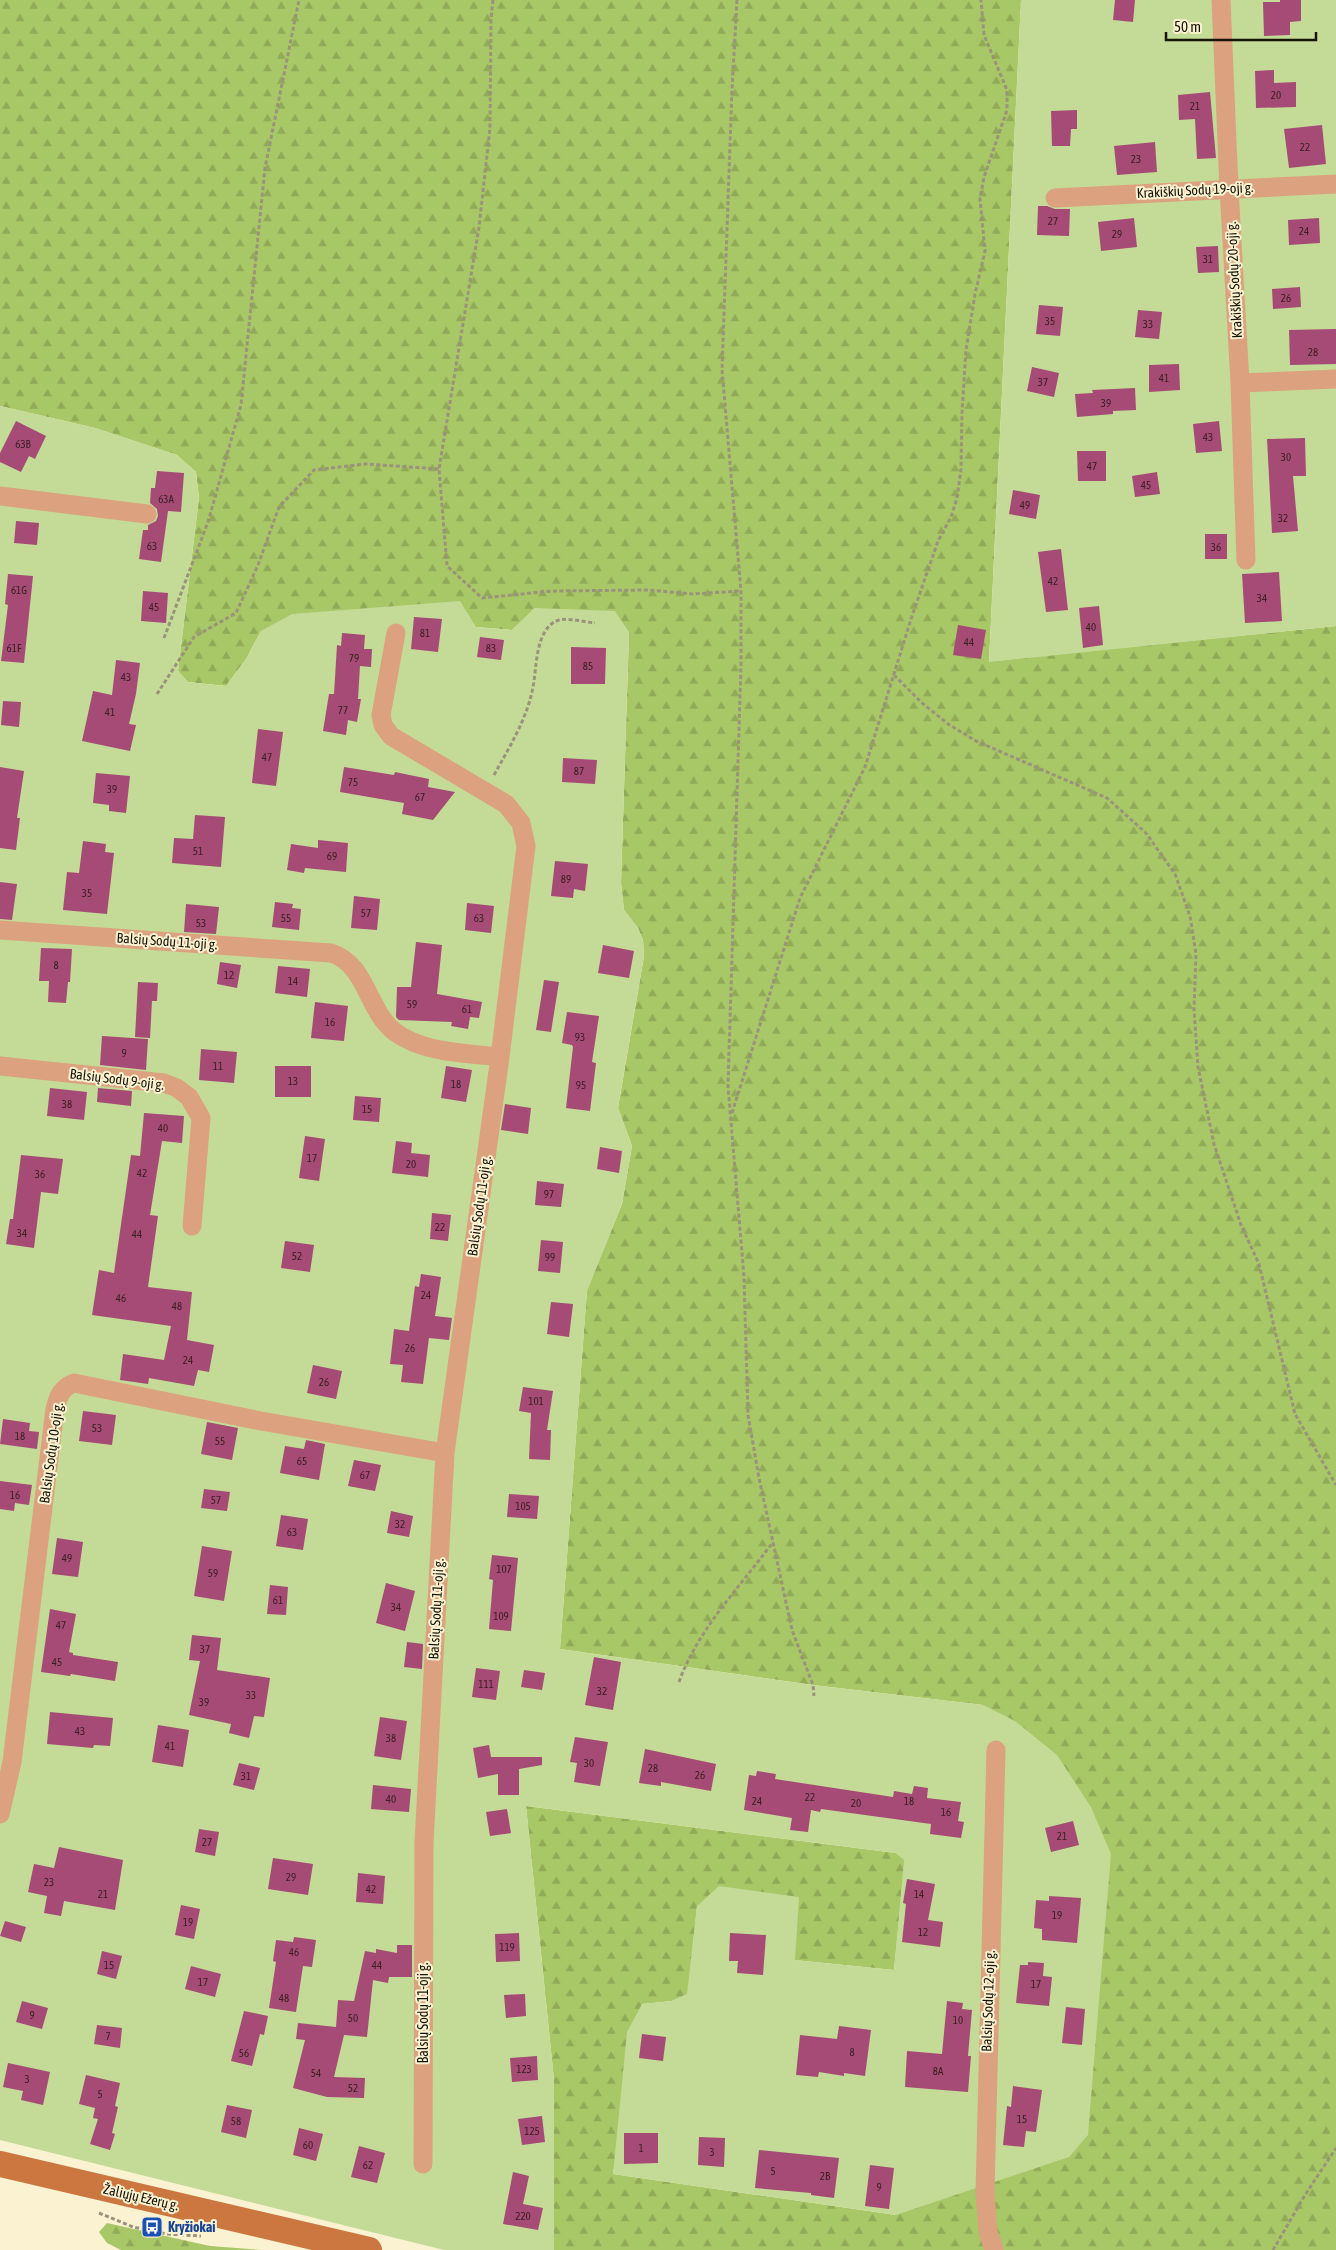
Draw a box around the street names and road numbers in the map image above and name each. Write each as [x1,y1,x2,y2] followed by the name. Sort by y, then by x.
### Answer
[1136,179,1254,201] street label: Krakiškių Sodų 19-oji g.
[1223,221,1245,339] street label: Krakiškių Sodų 20-oji g.
[116,930,218,952] street label: Balsių Sodų 11-oji g.
[69,1065,165,1093] street label: Balsių Sodų 9-oji g.
[464,1155,494,1257] street label: Balsių Sodų 11-oji g.
[36,1402,66,1504] street label: Balsių Sodų 10-oji g.
[425,1558,447,1660] street label: Balsių Sodų 11-oji g.
[978,1950,998,2052] street label: Balsių Sodų 12-oji g.
[415,1963,431,2063] street label: Balsių Sodų 11-oji g.
[102,2181,180,2213] street label: Žaliųjų Ežerų g.

